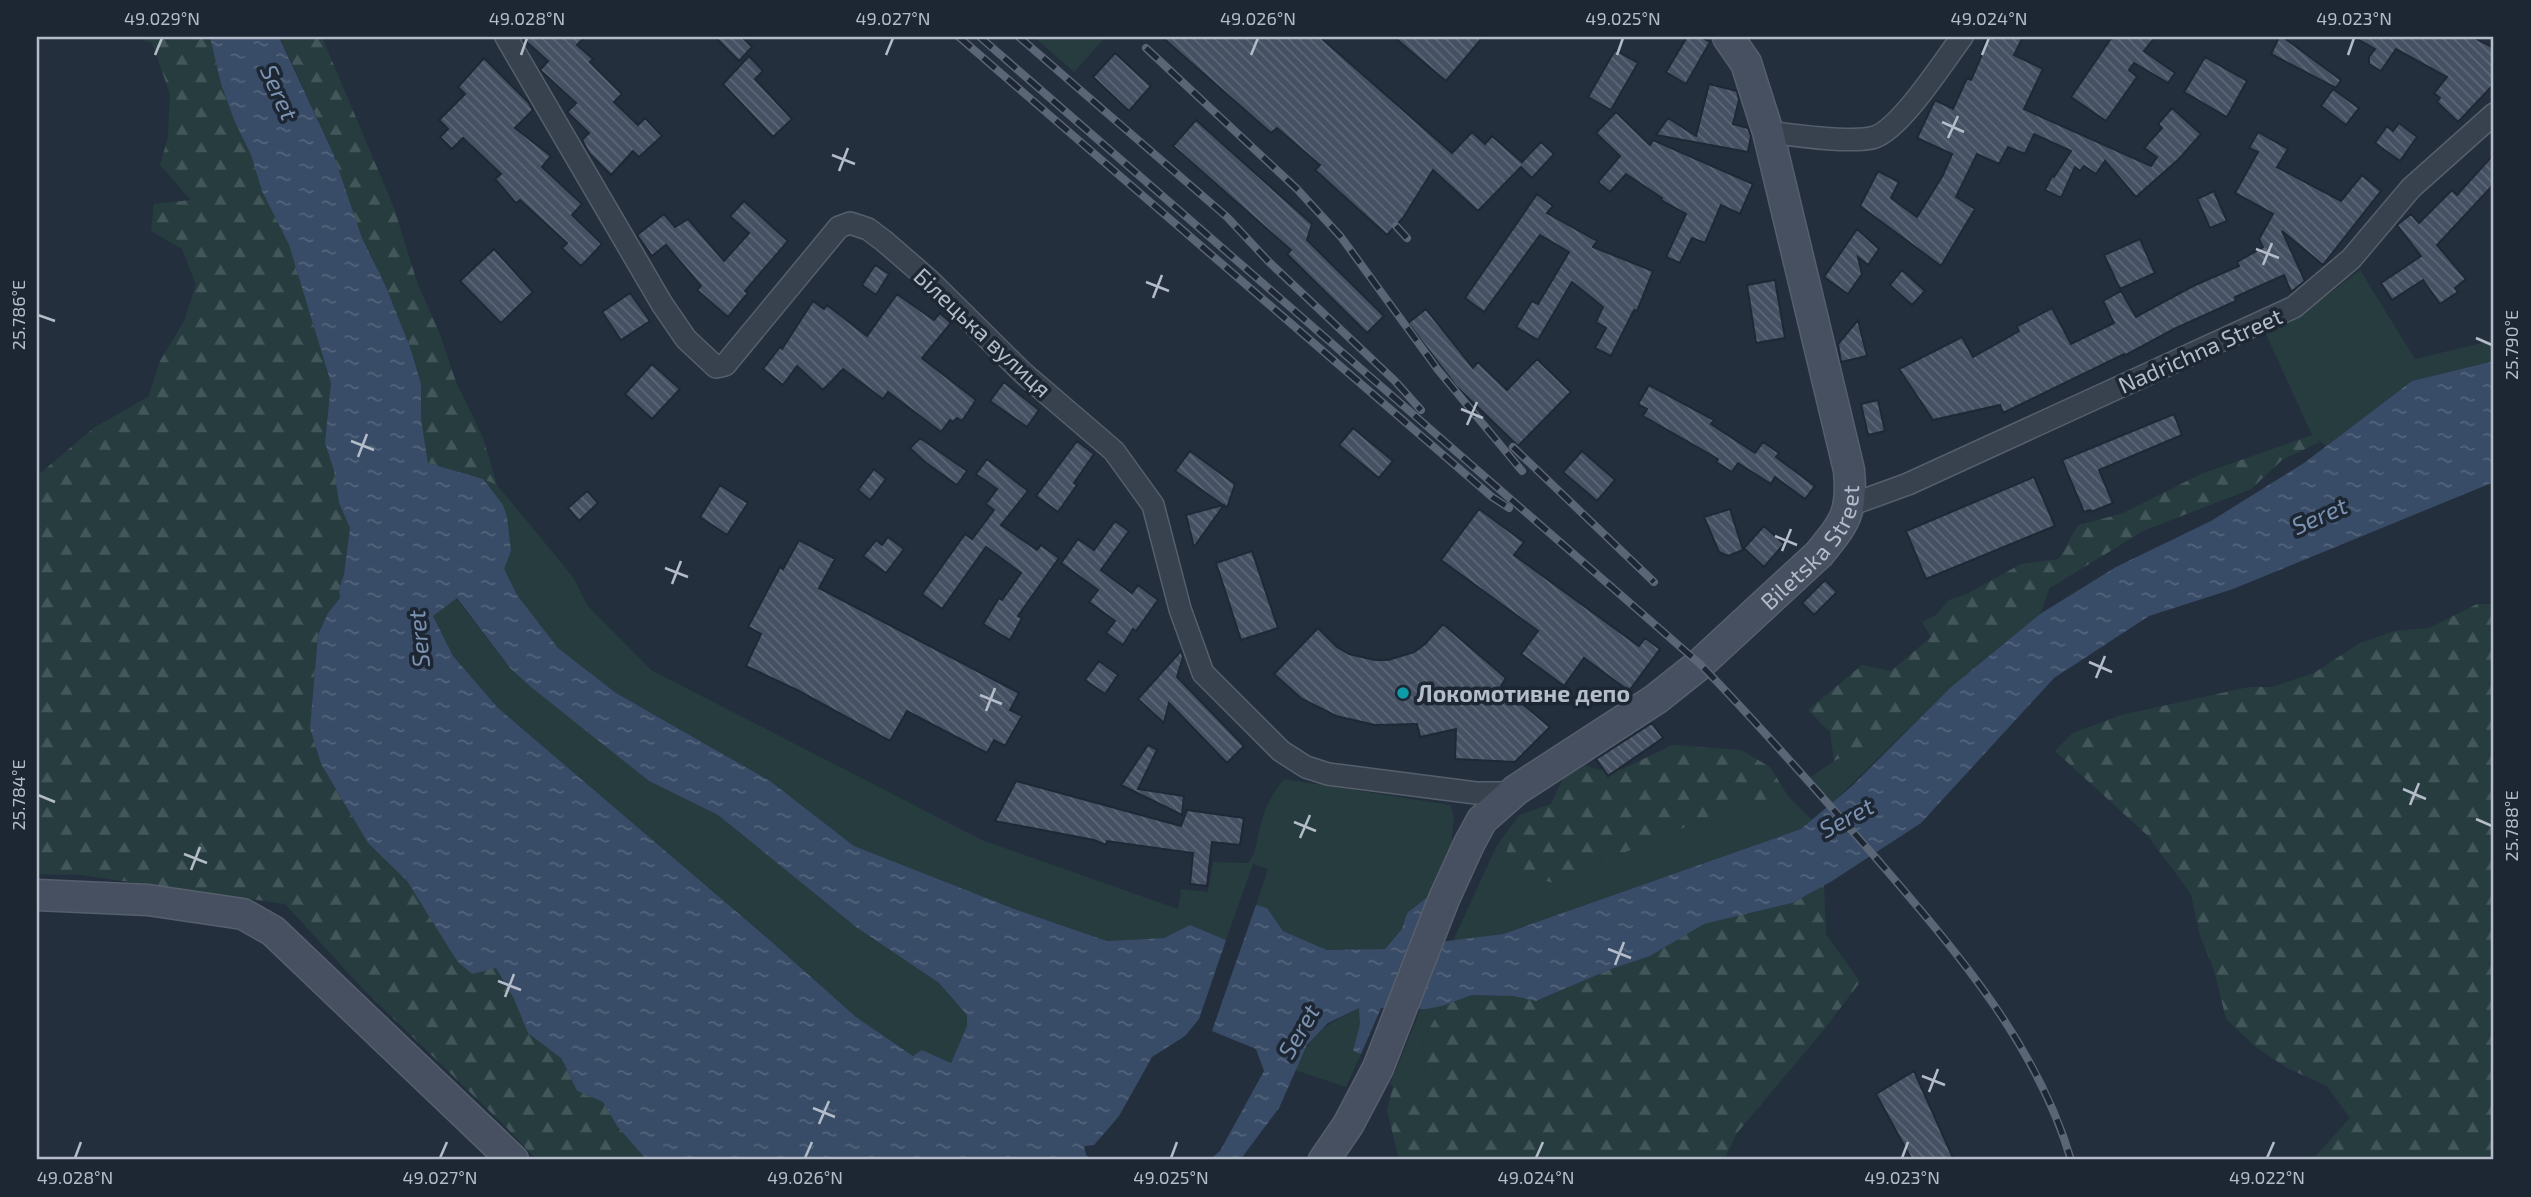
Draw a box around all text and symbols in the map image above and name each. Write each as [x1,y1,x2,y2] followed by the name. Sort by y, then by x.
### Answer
[124,7,200,29] text: 49.029°N
[489,7,565,29] text: 49.028°N
[856,7,930,29] text: 49.027°N
[1220,7,1296,29] text: 49.026°N
[1585,7,1661,29] text: 49.025°N
[1951,7,2027,29] text: 49.024°N
[2316,7,2392,29] text: 49.023°N
[255,60,305,125] water label: Seret
[908,261,1057,403] street label: Білецька вулиця
[7,280,29,350] text: 25.786°E
[2114,301,2287,399] street label: Nadrichna Street
[2500,310,2522,380] text: 25.790°E
[1754,485,1864,615] street label: Biletska Street
[2287,490,2352,540] water label: Seret
[401,608,435,669] water label: Seret
[1417,679,1630,707] place label: Локомотивне депо
[1395,685,1411,701] marker: Локомотивне депо
[7,759,29,831] text: 25.784°E
[1814,790,1879,843] water label: Seret
[2500,791,2522,861] text: 25.788°E
[1271,998,1325,1063] water label: Seret
[37,1166,113,1188] text: 49.028°N
[403,1166,477,1188] text: 49.027°N
[767,1166,843,1188] text: 49.026°N
[1133,1166,1209,1188] text: 49.025°N
[1498,1166,1574,1188] text: 49.024°N
[1864,1166,1940,1188] text: 49.023°N
[2229,1166,2305,1188] text: 49.022°N

